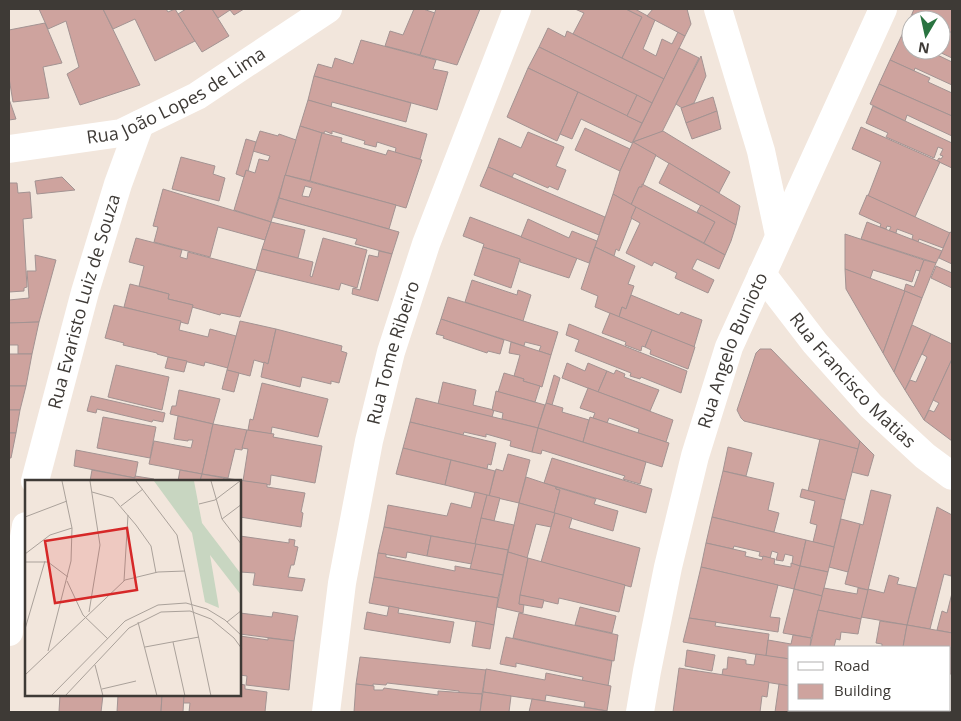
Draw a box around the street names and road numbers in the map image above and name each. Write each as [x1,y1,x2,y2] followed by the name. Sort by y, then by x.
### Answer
[85,41,270,149] street label: Rua João Lopes de Lima
[42,191,125,412] street label: Rua Evaristo Luiz de Souza
[691,268,772,431] street label: Rua Angelo Bunioto
[361,278,424,427] street label: Rua Tome Ribeiro
[785,307,922,453] street label: Rua Francisco Matias

